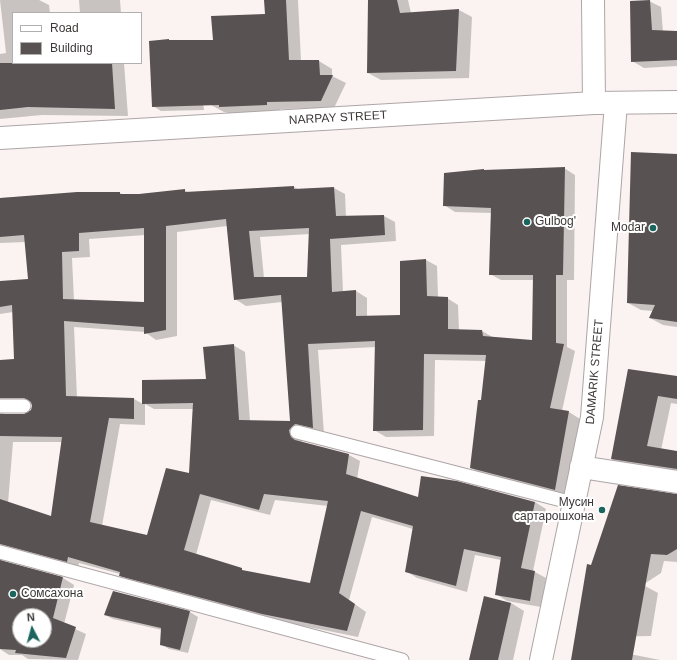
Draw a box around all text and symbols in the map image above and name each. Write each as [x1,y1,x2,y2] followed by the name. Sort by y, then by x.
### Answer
[12,12,142,64] legend
[50,21,79,35] text: Road
[50,41,93,55] text: Building
[289,108,387,128] street label: NARPAY STREET
[535,215,576,229] place label: Gulbog'
[522,217,532,227] marker: Gulbog'
[611,221,645,235] place label: Modar
[648,223,658,233] marker: Modar
[583,319,607,425] street label: DAMARIK STREET
[514,496,594,524] place label: Мусин сартарошхона
[597,505,607,515] marker: Мусин сартарошхона
[21,587,83,601] place label: Сомсахона
[8,589,18,599] marker: Сомсахона
[12,608,52,648] north arrow
[26,611,35,623] text: N

